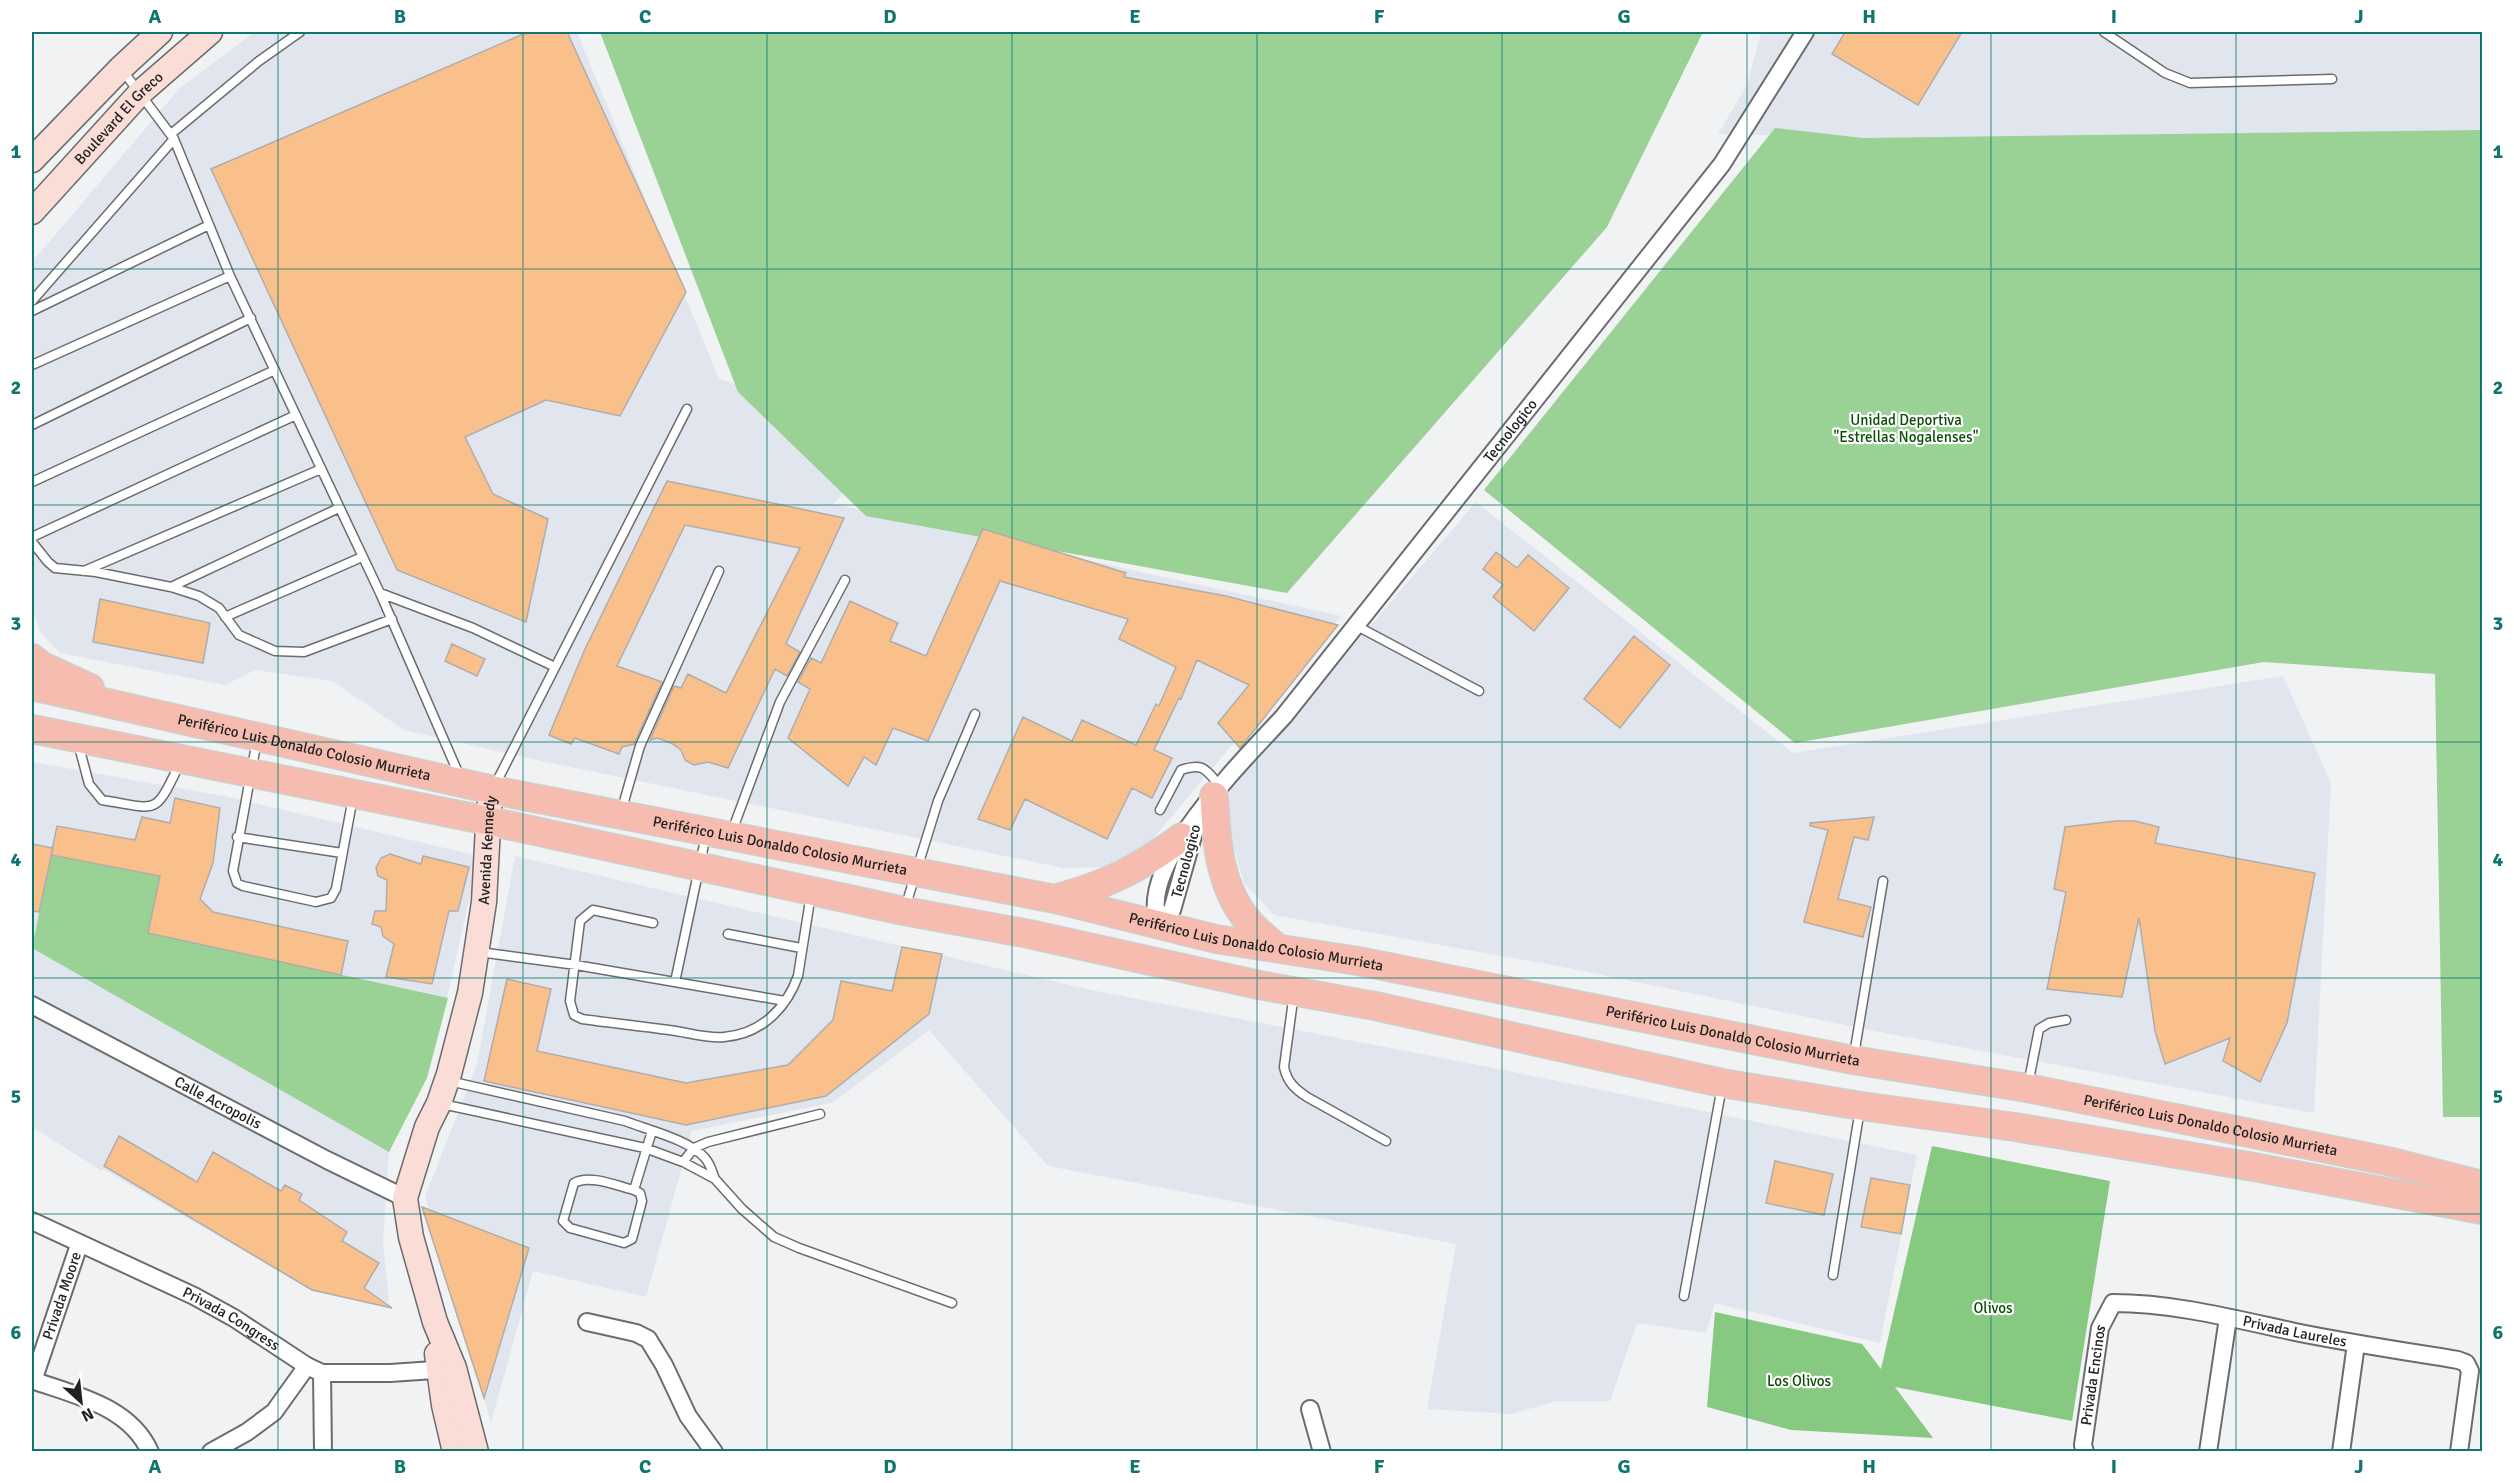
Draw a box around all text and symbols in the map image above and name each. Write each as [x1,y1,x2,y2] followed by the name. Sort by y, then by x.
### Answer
[149,4,162,29] text: A
[394,4,406,29] text: B
[639,4,651,29] text: C
[883,4,897,29] text: D
[1129,4,1141,29] text: E
[1374,4,1385,29] text: F
[1617,4,1631,29] text: G
[1862,4,1876,29] text: H
[2111,4,2117,29] text: I
[2354,4,2364,29] text: J
[71,68,167,168] street label: Boulevard El Greco
[11,139,22,164] text: 1
[2493,139,2504,164] text: 1
[11,375,21,400] text: 2
[2493,375,2503,400] text: 2
[1480,395,1541,466] street label: Tecnologico
[1834,411,1979,446] park label: Unidad Deportiva "Estrellas Nogalenses"
[11,611,21,636] text: 3
[2493,611,2503,636] text: 3
[176,710,432,785] street label: Periférico Luis Donaldo Colosio Murrieta
[475,794,501,905] street label: Avenida Kennedy
[651,812,909,879] street label: Periférico Luis Donaldo Colosio Murrieta
[1168,822,1205,900] street label: Tecnologico
[11,847,22,872] text: 4
[2493,847,2504,872] text: 4
[1127,909,1385,975] street label: Periférico Luis Donaldo Colosio Murrieta
[1604,1002,1861,1070] street label: Periférico Luis Donaldo Colosio Murrieta
[171,1072,265,1133] street label: Calle Acropolis
[11,1084,21,1109] text: 5
[2493,1084,2503,1109] text: 5
[2082,1091,2339,1160] street label: Periférico Luis Donaldo Colosio Murrieta
[39,1249,85,1342] street label: Privada Moore
[180,1283,283,1355] street label: Privada Congress
[1973,1299,2013,1317] park label: Olivos
[2241,1312,2349,1351] street label: Privada Laureles
[11,1320,22,1345] text: 6
[2077,1320,2110,1427] street label: Privada Encinos
[2493,1320,2504,1345] text: 6
[51,1372,111,1432] north arrow
[1767,1372,1832,1390] park label: Los Olivos
[78,1403,97,1426] text: N
[149,1454,162,1479] text: A
[394,1454,406,1479] text: B
[639,1454,651,1479] text: C
[883,1454,897,1479] text: D
[1129,1454,1141,1479] text: E
[1374,1454,1385,1479] text: F
[1617,1454,1631,1479] text: G
[1862,1454,1876,1479] text: H
[2111,1454,2117,1479] text: I
[2354,1454,2364,1479] text: J

